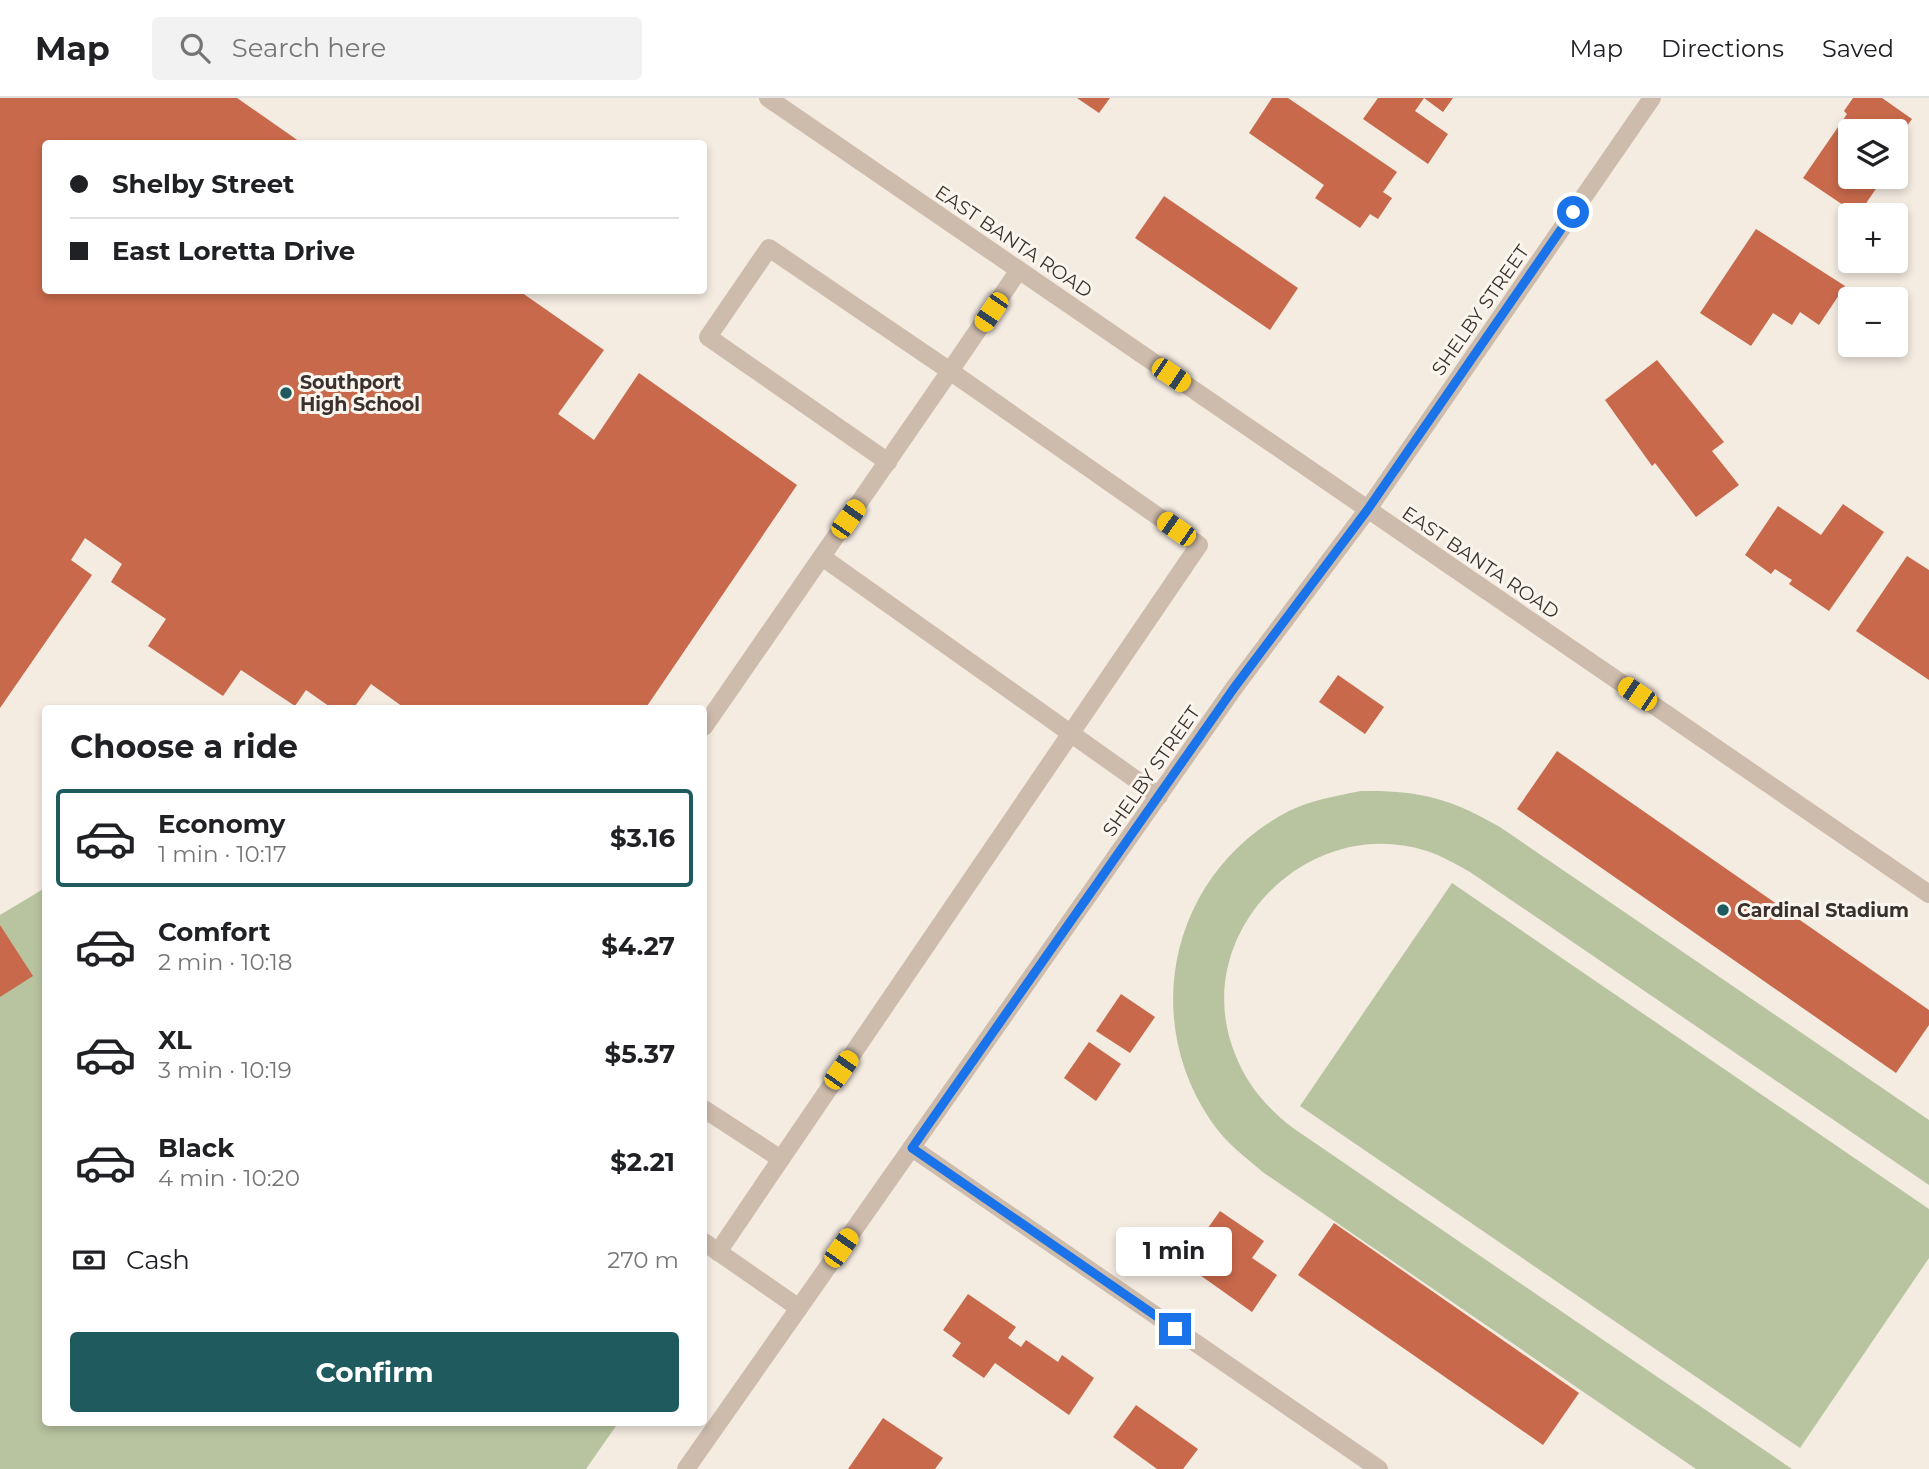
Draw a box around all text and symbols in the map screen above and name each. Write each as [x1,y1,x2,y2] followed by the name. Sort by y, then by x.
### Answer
[152,17,642,80] search box
[35,28,110,68] text: Map
[176,29,214,67] icon: search
[232,32,386,64] text: Search here
[1570,34,1623,63] text: Map
[1661,34,1784,63] text: Directions
[1822,34,1894,63] text: Saved
[1838,119,1908,357] map controls
[1838,119,1908,189] button: layers
[112,168,294,200] text: Shelby Street
[931,180,1097,303] street label: EAST BANTA ROAD
[1557,196,1589,228] route start
[1838,203,1908,273] button: +
[112,235,355,267] text: East Loretta Drive
[1427,241,1534,380] street label: SHELBY STREET
[1838,287,1908,357] button: −
[971,289,1012,335] car
[1148,355,1195,395] car
[300,371,420,416] place label: Southport High School
[278,385,294,401] marker: Southport High School
[828,496,869,542] car
[1398,501,1564,624] street label: EAST BANTA ROAD
[1153,508,1200,550] car
[1614,674,1661,714] car
[1098,702,1205,841] street label: SHELBY STREET
[70,727,298,766] text: Choose a ride
[74,807,137,870] icon: car
[158,808,285,840] text: Economy
[610,822,675,854] text: $3.16
[158,840,287,868] text: 1 min · 10:17
[1737,899,1909,922] place label: Cardinal Stadium
[1715,902,1731,918] marker: Cardinal Stadium
[74,915,137,978] icon: car
[158,916,270,948] text: Comfort
[601,930,675,962] text: $4.27
[158,948,292,976] text: 2 min · 10:18
[74,1023,137,1086] icon: car
[158,1024,192,1056] text: XL
[605,1038,675,1070] text: $5.37
[821,1047,862,1093] car
[158,1056,292,1084] text: 3 min · 10:19
[74,1131,137,1194] icon: car
[158,1132,234,1164] text: Black
[610,1146,675,1178] text: $2.21
[158,1164,300,1192] text: 4 min · 10:20
[821,1225,862,1271] car
[1117,1228,1233,1276] callout: 1 min
[1143,1237,1205,1265] text: 1 min
[70,1241,108,1279] icon: cash
[126,1244,190,1276] text: Cash
[607,1246,679,1274] text: 270 m
[1159,1313,1191,1345] route end
[70,1332,679,1412] button: Confirm

